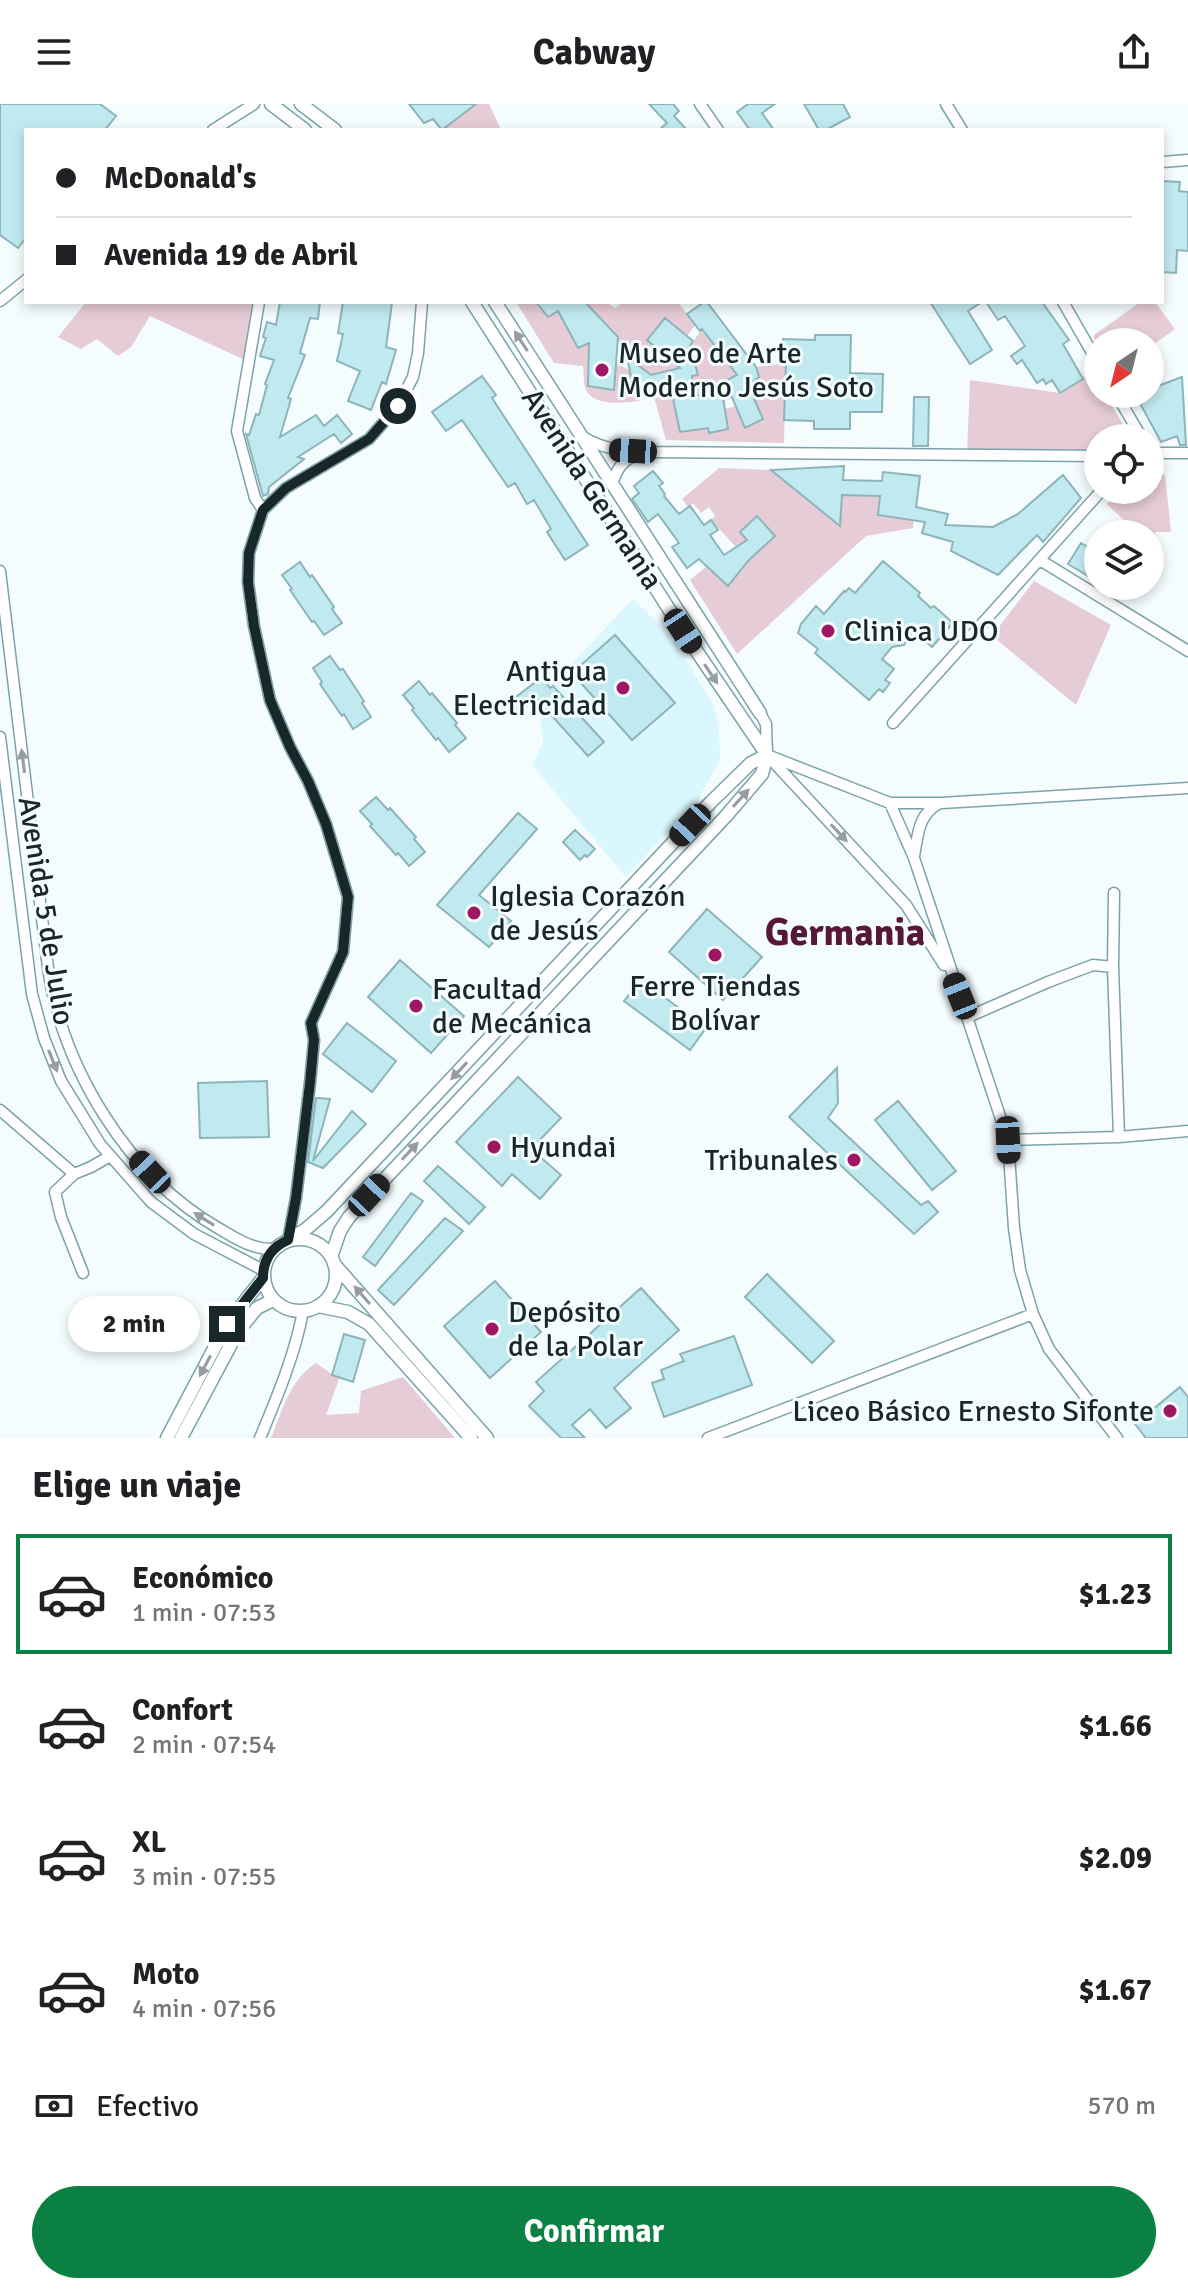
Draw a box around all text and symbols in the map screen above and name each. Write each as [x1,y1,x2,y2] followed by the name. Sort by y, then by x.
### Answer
[32,30,76,74] icon: menu
[533,30,655,75] text: Cabway
[1112,30,1156,74] icon: share
[104,160,256,197] text: McDonald's
[104,237,358,274] text: Avenida 19 de Abril
[1084,328,1164,408] north arrow
[1084,328,1164,600] map controls
[513,331,528,352] one-way arrow
[618,335,874,406] place label: Museo de Arte Moderno Jesús Soto
[593,361,611,379] marker: Museo de Arte Moderno Jesús Soto
[513,381,671,597] street label: Avenida Germania
[380,388,416,424] route start
[1084,424,1164,504] button: locate
[608,438,658,464] car
[1084,520,1164,600] button: layers
[660,604,706,658] car
[844,613,999,650] place label: Clinica UDO
[819,622,837,640] marker: Clinica UDO
[453,653,607,724] place label: Antigua Electricidad
[703,663,718,685] one-way arrow
[614,679,632,697] marker: Antigua Electricidad
[17,748,30,773] one-way arrow
[732,789,750,808] one-way arrow
[10,794,82,1028] street label: Avenida 5 de Julio
[665,799,715,851] car
[830,823,848,842] one-way arrow
[490,878,686,949] place label: Iglesia Corazón de Jesús
[465,904,483,922] marker: Iglesia Corazón de Jesús
[765,909,925,956] district label: Germania
[706,946,724,964] marker: Ferre Tiendas Bolívar
[629,968,801,1039] place label: Ferre Tiendas Bolívar
[940,969,980,1023] car
[432,971,592,1042] place label: Facultad de Mecánica
[407,997,425,1015] marker: Facultad de Mecánica
[46,1049,59,1073] one-way arrow
[451,1061,469,1080] one-way arrow
[995,1115,1021,1165] car
[510,1129,616,1166] place label: Hyundai
[485,1138,503,1156] marker: Hyundai
[401,1142,419,1161] one-way arrow
[705,1142,838,1179] place label: Tribunales
[125,1146,175,1198] car
[845,1151,863,1169] marker: Tribunales
[344,1169,394,1221] car
[193,1213,215,1227] one-way arrow
[353,1286,371,1305] one-way arrow
[508,1294,643,1365] place label: Depósito de la Polar
[67,1296,199,1352] callout: 2 min
[209,1306,245,1342] route end
[103,1308,165,1340] text: 2 min
[483,1320,501,1338] marker: Depósito de la Polar
[198,1354,211,1377] one-way arrow
[792,1393,1154,1430] place label: Liceo Básico Ernesto Sifonte
[1161,1402,1179,1420] marker: Liceo Básico Ernesto Sifonte
[32,1463,241,1508] text: Elige un viaje
[36,1558,108,1630] icon: car
[132,1560,274,1597] text: Económico
[1079,1576,1152,1613] text: $1.23
[132,1597,276,1629] text: 1 min · 07:53
[36,1690,108,1762] icon: car
[132,1692,233,1729] text: Confort
[1079,1708,1152,1745] text: $1.66
[132,1729,276,1761] text: 2 min · 07:54
[36,1822,108,1894] icon: car
[132,1824,166,1861] text: XL
[1079,1840,1152,1877] text: $2.09
[132,1861,276,1893] text: 3 min · 07:55
[36,1954,108,2026] icon: car
[132,1956,199,1993] text: Moto
[1079,1972,1152,2009] text: $1.67
[132,1993,276,2025] text: 4 min · 07:56
[32,2084,76,2128] icon: cash
[96,2088,199,2125] text: Efectivo
[1087,2090,1156,2122] text: 570 m
[32,2186,1156,2278] button: Confirmar

